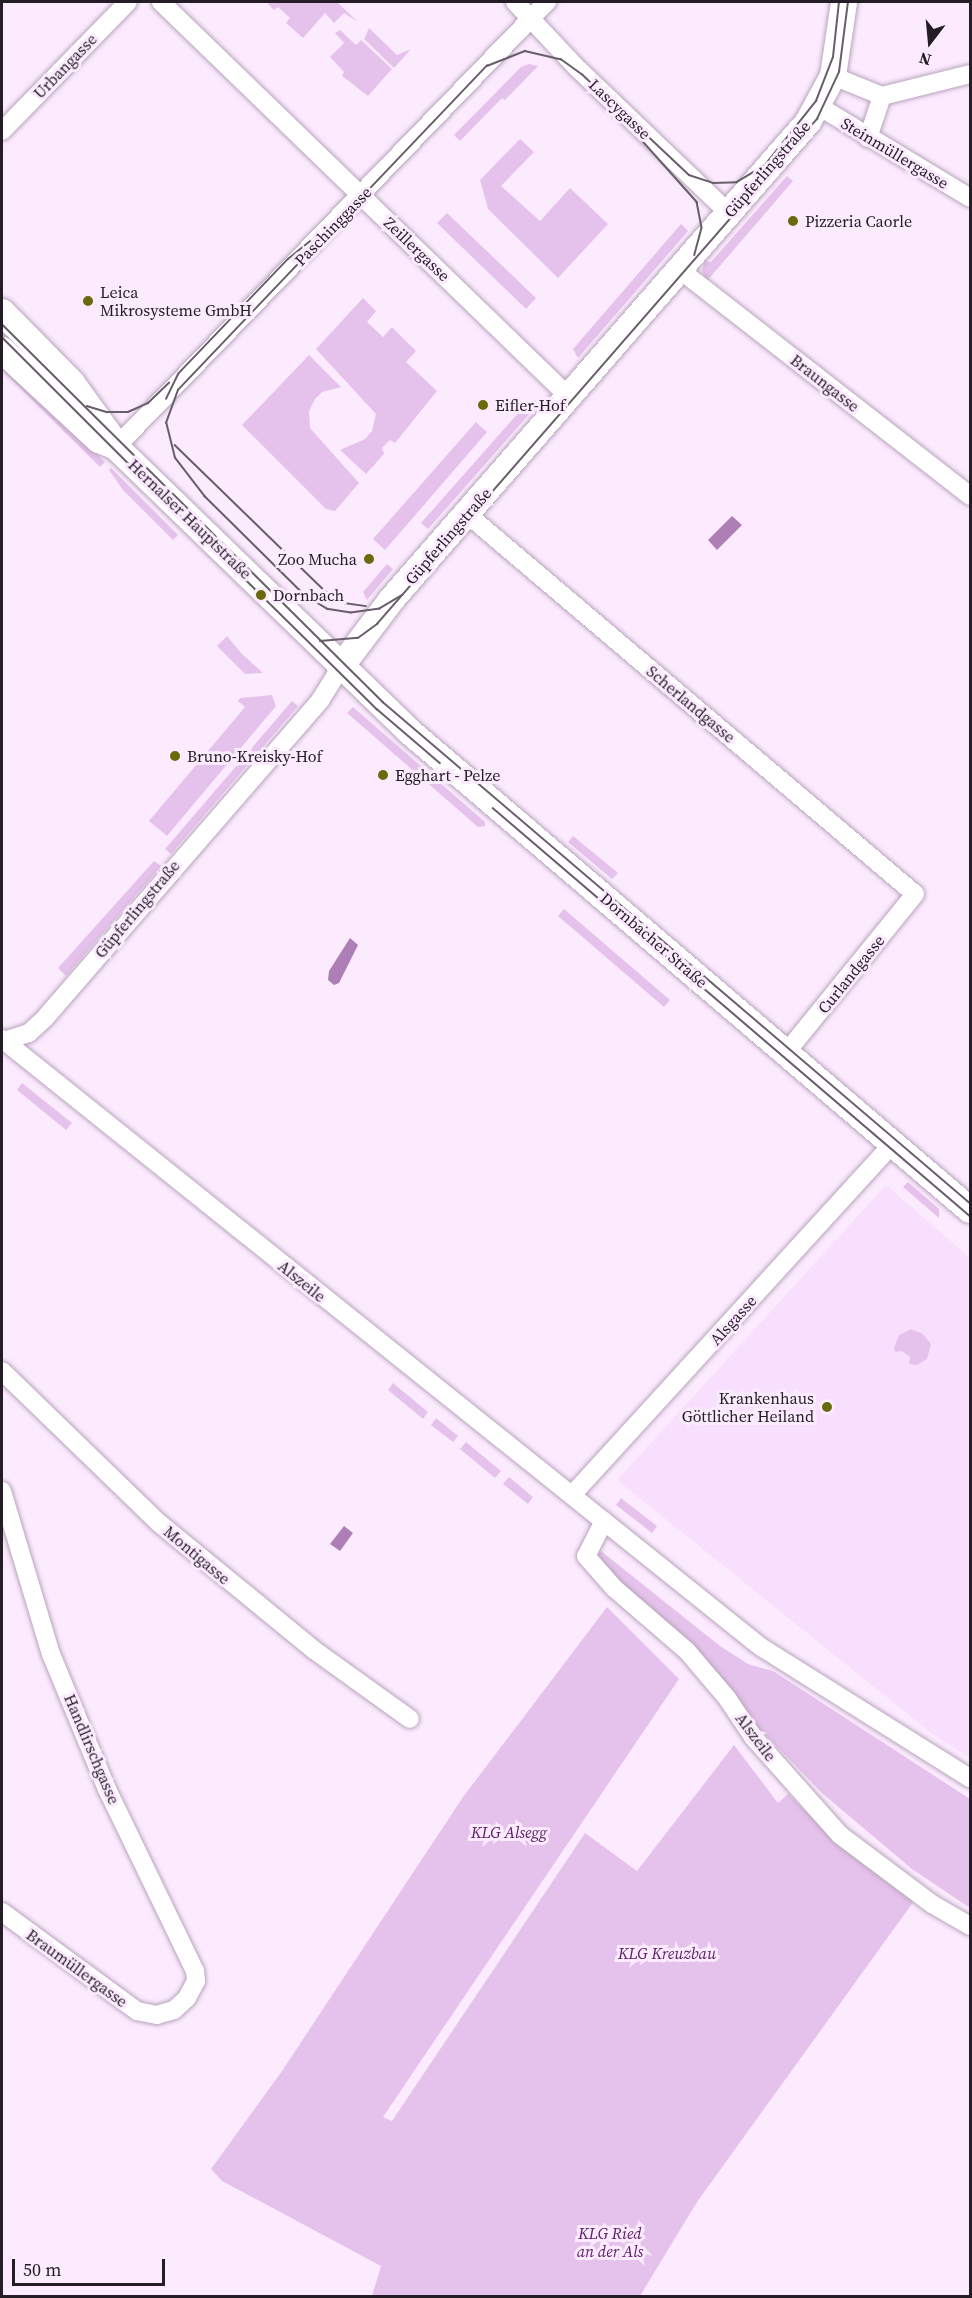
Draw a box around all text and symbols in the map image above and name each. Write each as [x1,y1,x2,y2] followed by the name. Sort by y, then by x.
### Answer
[900,12,960,72] north arrow
[29,30,101,102] street label: Urbangasse
[916,47,934,71] text: N
[585,75,655,143] street label: Lascygasse
[838,113,952,193] street label: Steinmüllergasse
[720,117,814,221] street label: Güpferlingstraße
[290,182,376,270] street label: Paschinggasse
[805,211,912,231] place label: Pizzeria Caorle
[380,213,454,285] street label: Zeillergasse
[786,214,800,228] marker: Pizzeria Caorle
[100,282,252,320] place label: Leica Mikrosysteme GmbH
[81,294,95,308] marker: Leica Mikrosysteme GmbH
[787,350,863,416] street label: Braungasse
[495,395,565,415] place label: Eifler-Hof
[476,398,490,412] marker: Eifler-Hof
[124,455,256,583] street label: Hernalser Hauptstraße
[401,484,495,588] street label: Güpferlingstraße
[278,549,357,569] place label: Zoo Mucha
[362,552,376,566] marker: Zoo Mucha
[273,585,344,605] place label: Dornbach
[254,588,268,602] marker: Dornbach
[643,661,739,747] street label: Scherlandgasse
[187,746,322,766] place label: Bruno-Kreisky-Hof
[168,749,182,763] marker: Bruno-Kreisky-Hof
[395,765,500,785] place label: Egghart - Pelze
[376,768,390,782] marker: Egghart - Pelze
[91,856,183,962] street label: Güpferlingstraße
[597,888,711,992] street label: Dornbacher Straße
[814,931,888,1017] street label: Curlandgasse
[274,1256,330,1306] street label: Alszeile
[706,1291,760,1349] street label: Alsgasse
[682,1388,814,1426] place label: Krankenhaus Göttlicher Heiland
[818,1398,836,1416] marker: Krankenhaus Göttlicher Heiland
[160,1522,234,1588] street label: Montigasse
[60,1691,124,1807] street label: Handlirschgasse
[732,1709,780,1765] street label: Alszeile
[471,1822,547,1842] park label: KLG Alsegg
[23,1925,131,2011] street label: Braumüllergasse
[618,1943,716,1963] park label: KLG Kreuzbau
[577,2223,643,2261] park label: KLG Ried an der Als
[15,2247,168,2285] scale bar
[23,2257,61,2282] text: 50 m

